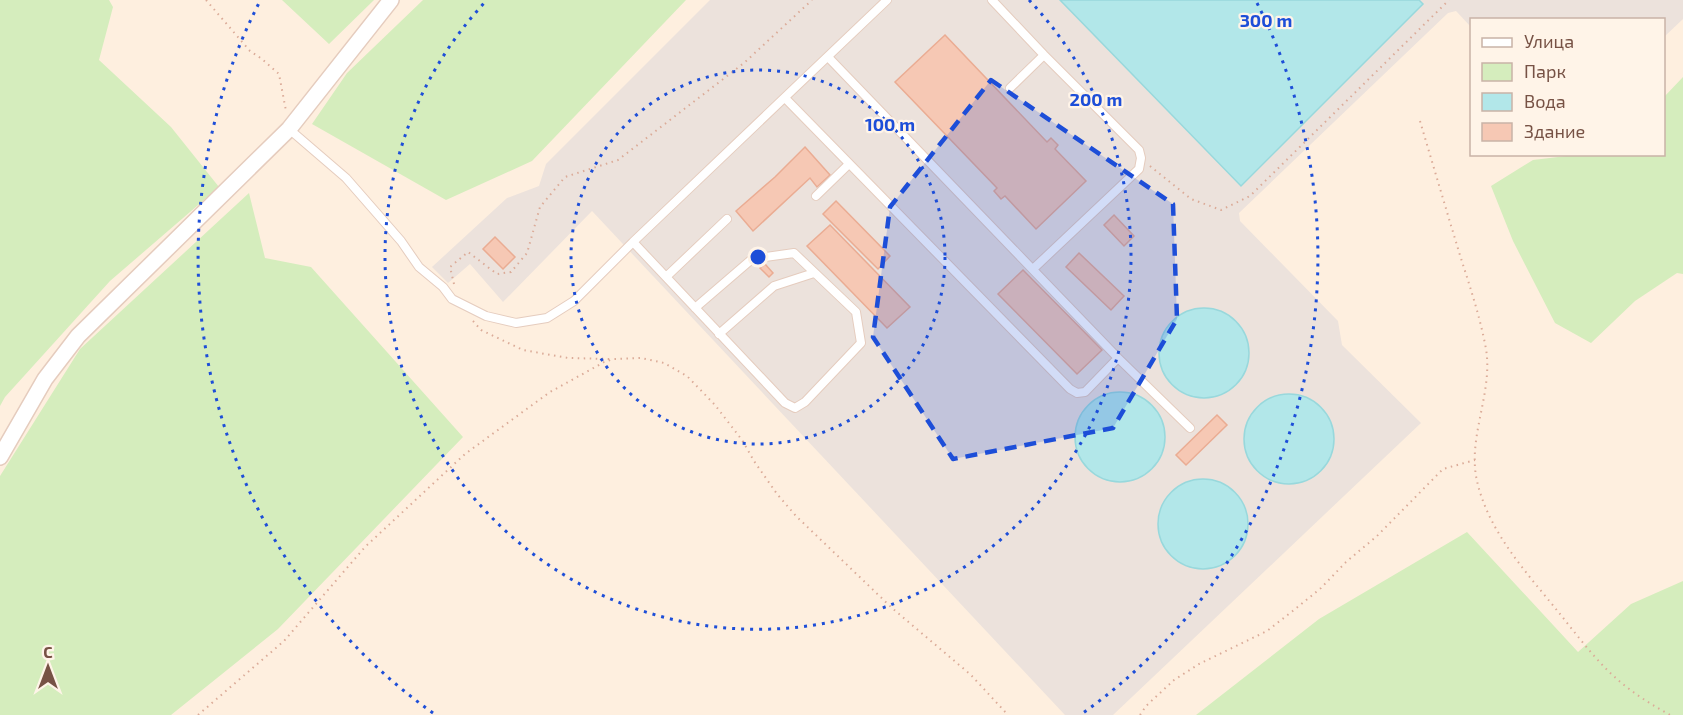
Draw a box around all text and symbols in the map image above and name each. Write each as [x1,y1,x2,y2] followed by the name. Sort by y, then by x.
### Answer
[1240,9,1292,31] text: 300 m
[1470,18,1665,156] legend
[1524,30,1574,52] text: Улица
[1524,60,1566,82] text: Парк
[1070,88,1122,110] text: 200 m
[1524,90,1566,112] text: Вода
[865,113,915,135] text: 100 m
[1524,120,1585,142] text: Здание
[748,247,768,267] centre of rings
[18,637,78,697] north arrow
[43,642,53,661] text: С

